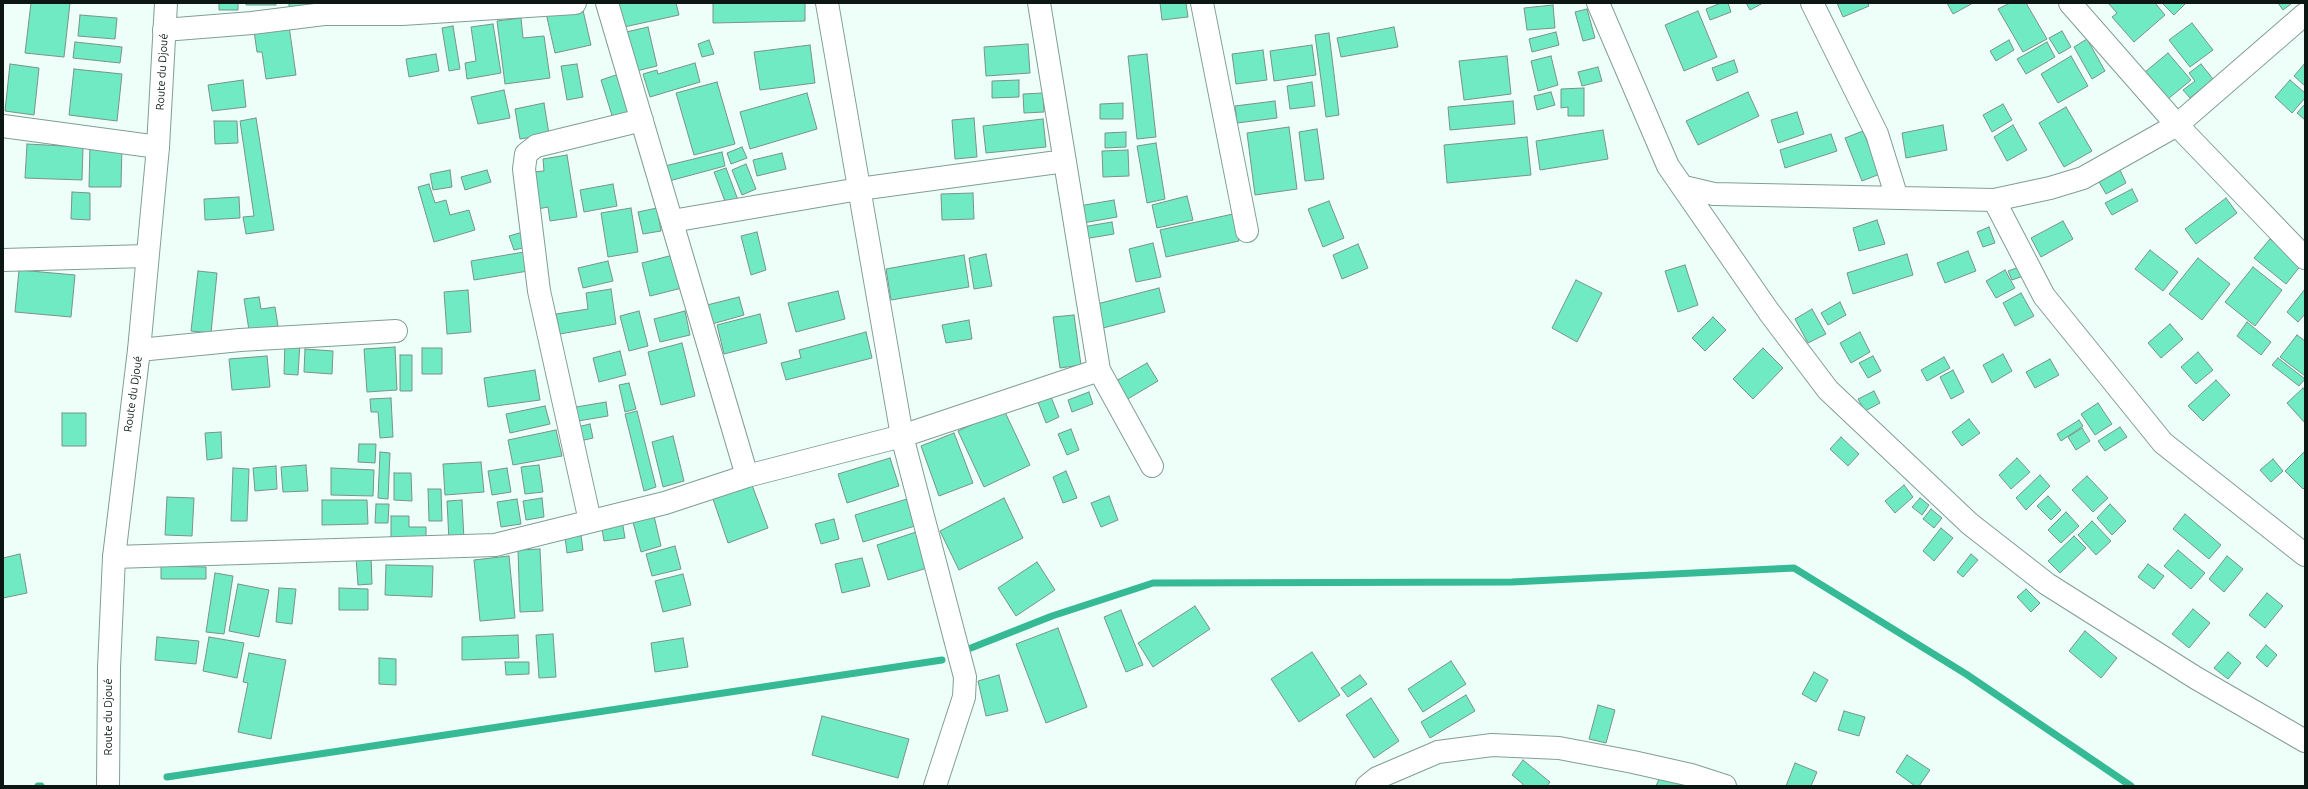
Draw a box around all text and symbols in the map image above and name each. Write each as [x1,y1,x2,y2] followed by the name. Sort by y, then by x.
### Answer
[153,33,171,111] street label: Route du Djoué
[121,355,145,433] street label: Route du Djoué
[101,679,115,755] street label: Route du Djoué

